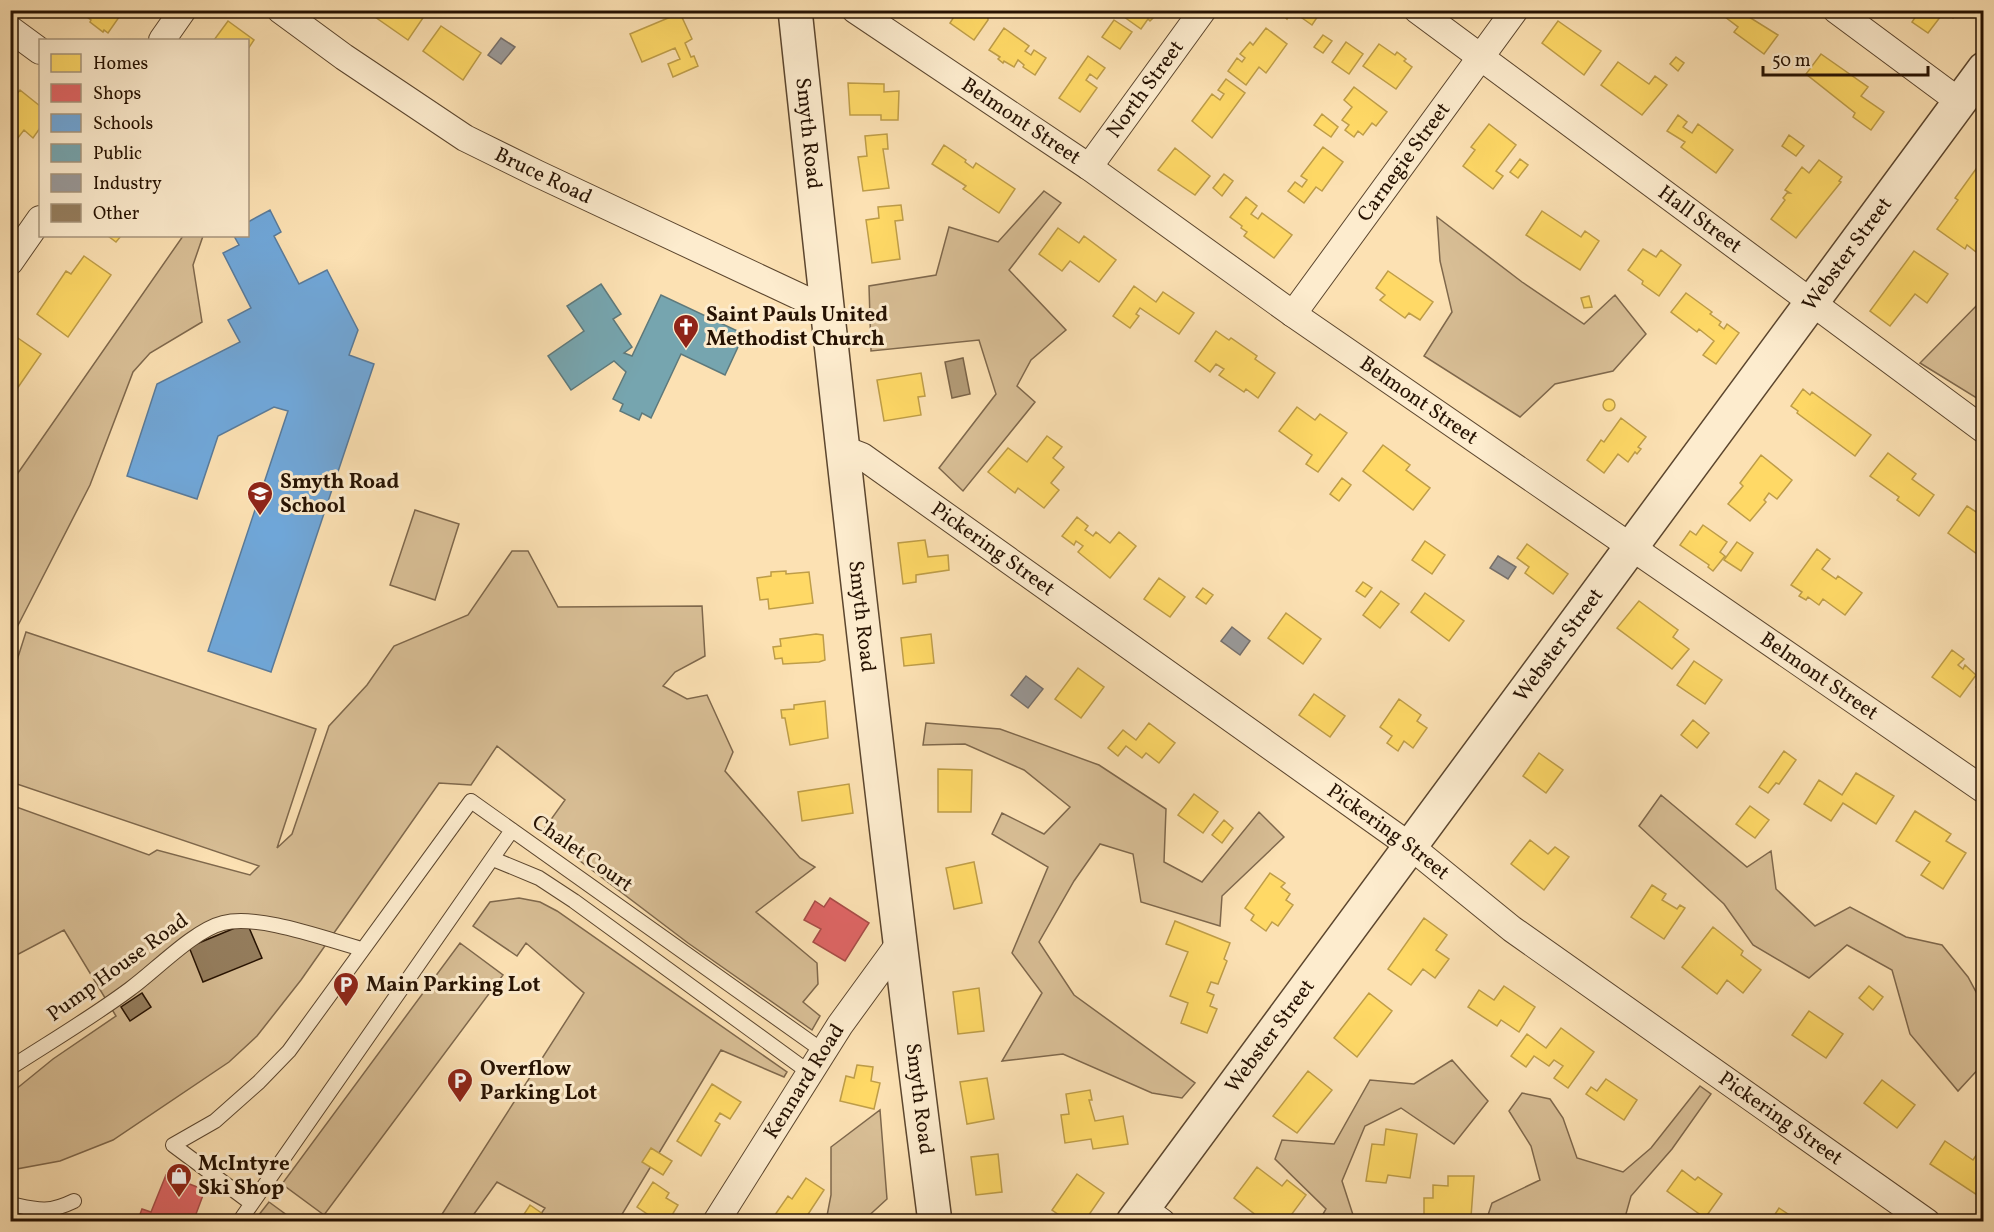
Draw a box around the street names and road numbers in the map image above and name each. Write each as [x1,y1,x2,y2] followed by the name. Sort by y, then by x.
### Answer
[1100,34,1191,144] street label: North Street
[956,71,1087,172] street label: Belmont Street
[788,76,829,191] street label: Smyth Road
[1350,96,1457,228] street label: Carnegie Street
[490,140,597,212] street label: Bruce Road
[1652,179,1748,260] street label: Hall Street
[1796,191,1899,317] street label: Webster Street
[1354,349,1484,452] street label: Belmont Street
[925,495,1061,603] street label: Pickering Street
[841,559,882,674] street label: Smyth Road
[1507,582,1611,708] street label: Webster Street
[1754,625,1884,728] street label: Belmont Street
[1321,777,1456,887] street label: Pickering Street
[526,808,638,900] street label: Chalet Court
[41,907,195,1029] street label: Pump House Road
[1218,973,1322,1099] street label: Webster Street
[757,1018,852,1145] street label: Kennard Road
[898,1041,941,1156] street label: Smyth Road
[1712,1064,1849,1173] street label: Pickering Street

